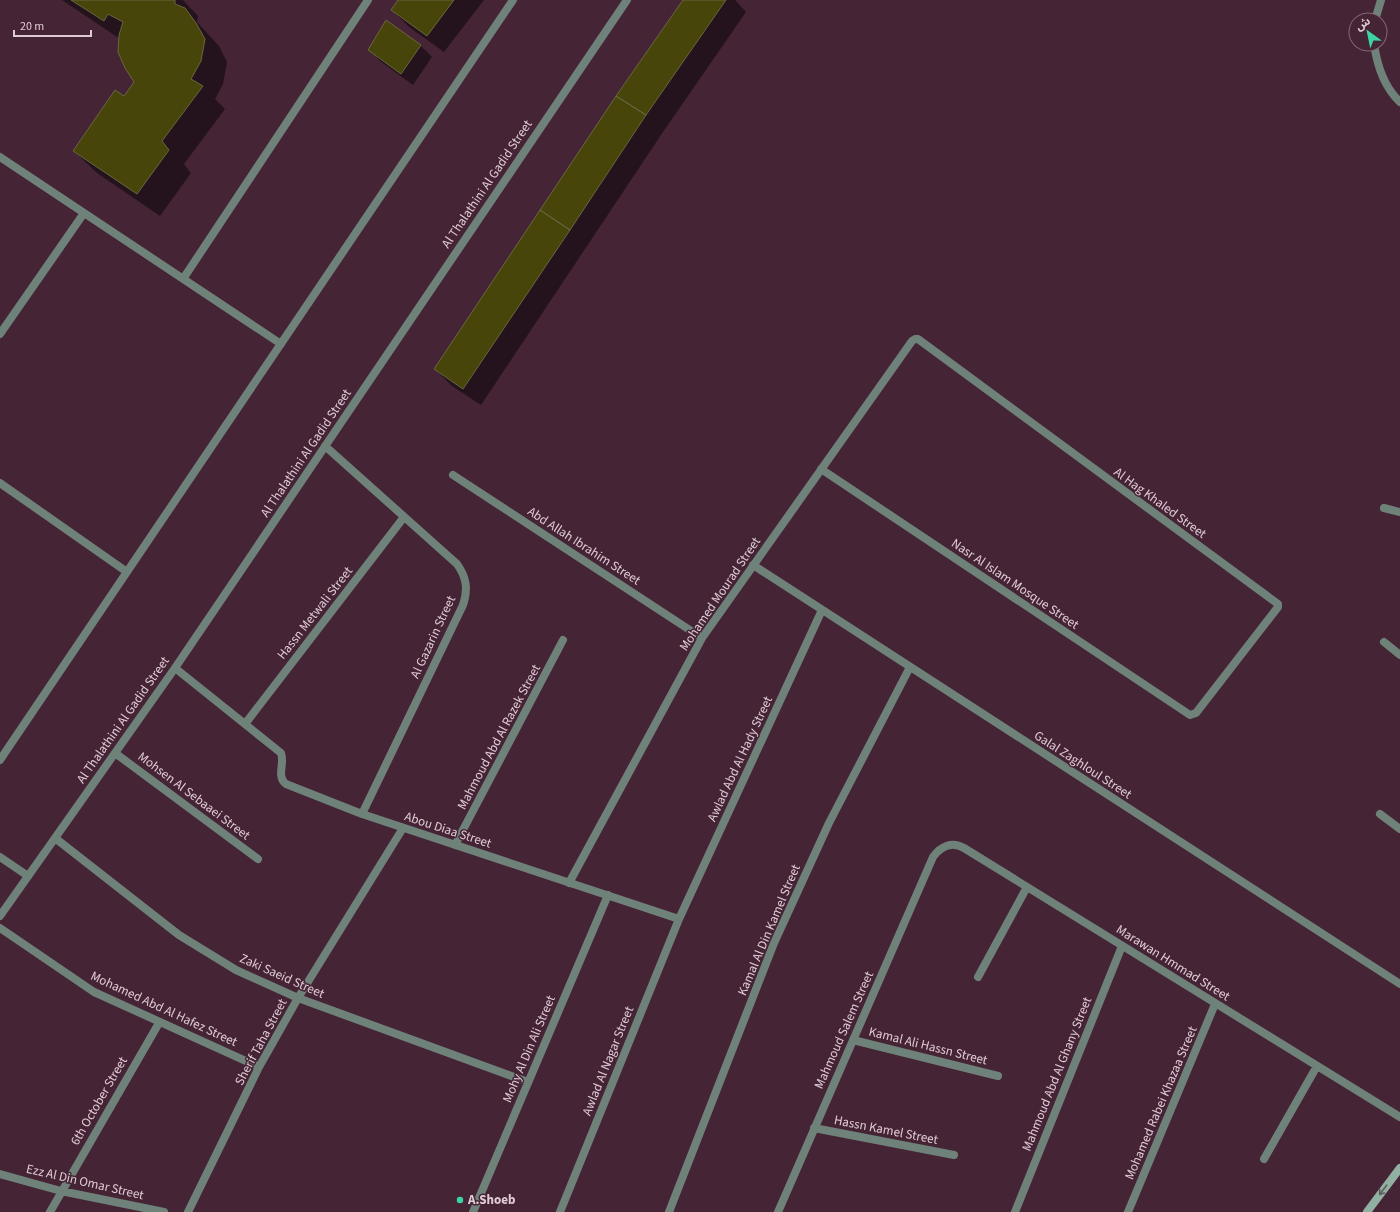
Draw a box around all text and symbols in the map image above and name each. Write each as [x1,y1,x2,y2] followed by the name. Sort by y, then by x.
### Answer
[14,12,91,38] scale bar
[1348,12,1388,52] north arrow
[1352,14,1373,34] text: ش
[20,18,44,35] text: 20 m
[437,116,537,252] street label: Al Thalathini Al Gadid Street
[256,385,356,521] street label: Al Thalathini Al Gadid Street
[1110,463,1210,543] street label: Al Hag Khaled Street
[524,503,645,590] street label: Abd Allah Ibrahim Street
[675,533,765,655] street label: Mohamed Mourad Street
[948,534,1083,634] street label: Nasr Al Islam Mosque Street
[273,562,357,663] street label: Hassn Metwali Street
[406,592,460,681] street label: Al Gazarin Street
[72,652,174,787] street label: Al Thalathini Al Gadid Street
[453,661,545,813] street label: Mahmoud Abd Al Razek Street
[703,693,777,825] street label: Awlad Abd Al Hady Street
[1031,727,1136,804] street label: Galal Zaghloul Street
[134,748,254,845] street label: Mohsen Al Sebaaei Street
[402,807,494,853] street label: Abou Diaa Street
[733,861,805,998] street label: Kamal Al Din Kamel Street
[1113,921,1234,1006] street label: Marawan Hmmad Street
[237,949,328,1003] street label: Zaki Saeid Street
[88,967,241,1051] street label: Mohamed Abd Al Hafez Street
[810,968,878,1092] street label: Mahmoud Salem Street
[498,992,560,1105] street label: Mohy Al Din Ali Street
[1018,994,1096,1154] street label: Mahmoud Abd Al Ghany Street
[231,995,292,1089] street label: Sherif Taha Street
[578,1003,638,1118] street label: Awlad Al Nagar Street
[867,1023,990,1070] street label: Kamal Ali Hassn Street
[1120,1023,1202,1183] street label: Mohamed Rabei Khazaa Street
[66,1053,132,1149] street label: 6th October Street
[833,1111,940,1149] street label: Hassn Kamel Street
[24,1160,146,1204] street label: Ezz Al Din Omar Street
[1379,1184,1388,1195] one-way arrow
[467,1191,515,1209] place label: A.Shoeb
[455,1195,465,1205] marker: A.Shoeb

